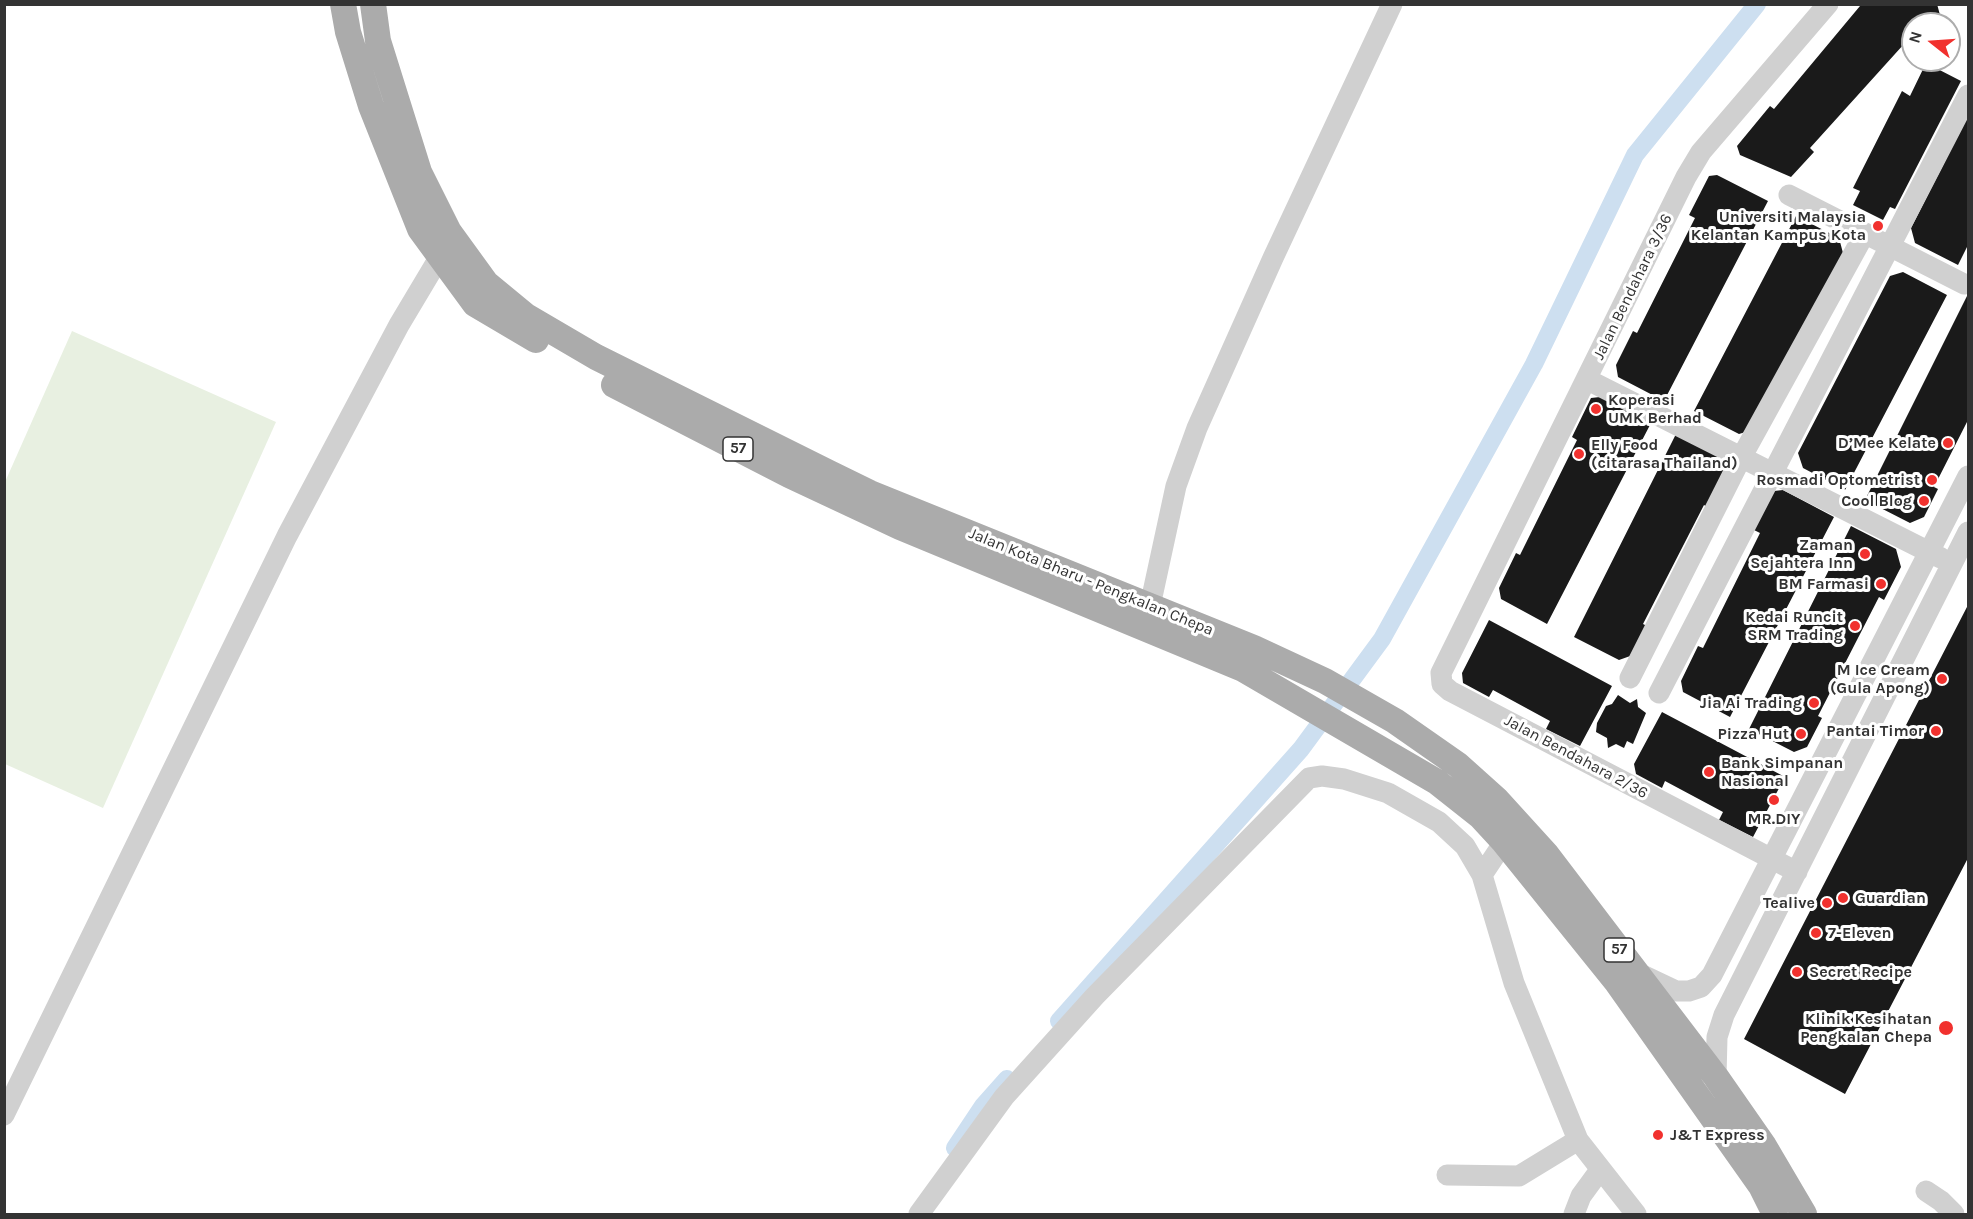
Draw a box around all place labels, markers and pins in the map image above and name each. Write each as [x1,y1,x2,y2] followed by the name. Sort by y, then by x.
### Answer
[1691,207,1866,245] place label: Universiti Malaysia Kelantan Kampus Kota
[1871,219,1885,233] marker: Universiti Malaysia Kelantan Kampus Kota
[1608,390,1702,428] place label: Koperasi UMK Berhad
[1589,402,1603,416] marker: Koperasi UMK Berhad
[1838,433,1936,453] place label: D’Mee Kelate
[1591,435,1738,473] place label: Elly Food (citarasa Thailand)
[1941,436,1955,450] marker: D’Mee Kelate
[1572,447,1586,461] marker: Elly Food (citarasa Thailand)
[1756,470,1920,490] place label: Rosmadi Optometrist
[1925,473,1939,487] marker: Rosmadi Optometrist
[1841,491,1912,511] place label: Cool Blog
[1917,494,1931,508] marker: Cool Blog
[1750,535,1853,573] place label: Zaman Sejahtera Inn
[1858,547,1872,561] marker: Zaman Sejahtera Inn
[1778,574,1869,594] place label: BM Farmasi
[1874,577,1888,591] marker: BM Farmasi
[1745,607,1843,645] place label: Kedai Runcit SRM Trading
[1848,619,1862,633] marker: Kedai Runcit SRM Trading
[1830,660,1930,698] place label: M Ice Cream (Gula Apong)
[1935,672,1949,686] marker: M Ice Cream (Gula Apong)
[1700,693,1802,713] place label: Jia Ai Trading
[1807,696,1821,710] marker: Jia Ai Trading
[1826,721,1924,741] place label: Pantai Timor
[1718,724,1789,744] place label: Pizza Hut
[1929,724,1943,738] marker: Pantai Timor
[1794,727,1808,741] marker: Pizza Hut
[1721,753,1843,791] place label: Bank Simpanan Nasional
[1702,765,1716,779] marker: Bank Simpanan Nasional
[1767,793,1781,807] marker: MR.DIY
[1748,809,1800,829] place label: MR.DIY
[1855,888,1926,908] place label: Guardian
[1836,891,1850,905] marker: Guardian
[1763,893,1815,913] place label: Tealive
[1820,896,1834,910] marker: Tealive
[1828,923,1891,943] place label: 7-Eleven
[1809,926,1823,940] marker: 7-Eleven
[1809,962,1912,982] place label: Secret Recipe
[1790,965,1804,979] marker: Secret Recipe
[1800,1009,1932,1047] place label: Klinik Kesihatan Pengkalan Chepa
[1937,1019,1955,1037] marker: Klinik Kesihatan Pengkalan Chepa
[1670,1125,1765,1145] place label: J&T Express
[1651,1128,1665,1142] marker: J&T Express

